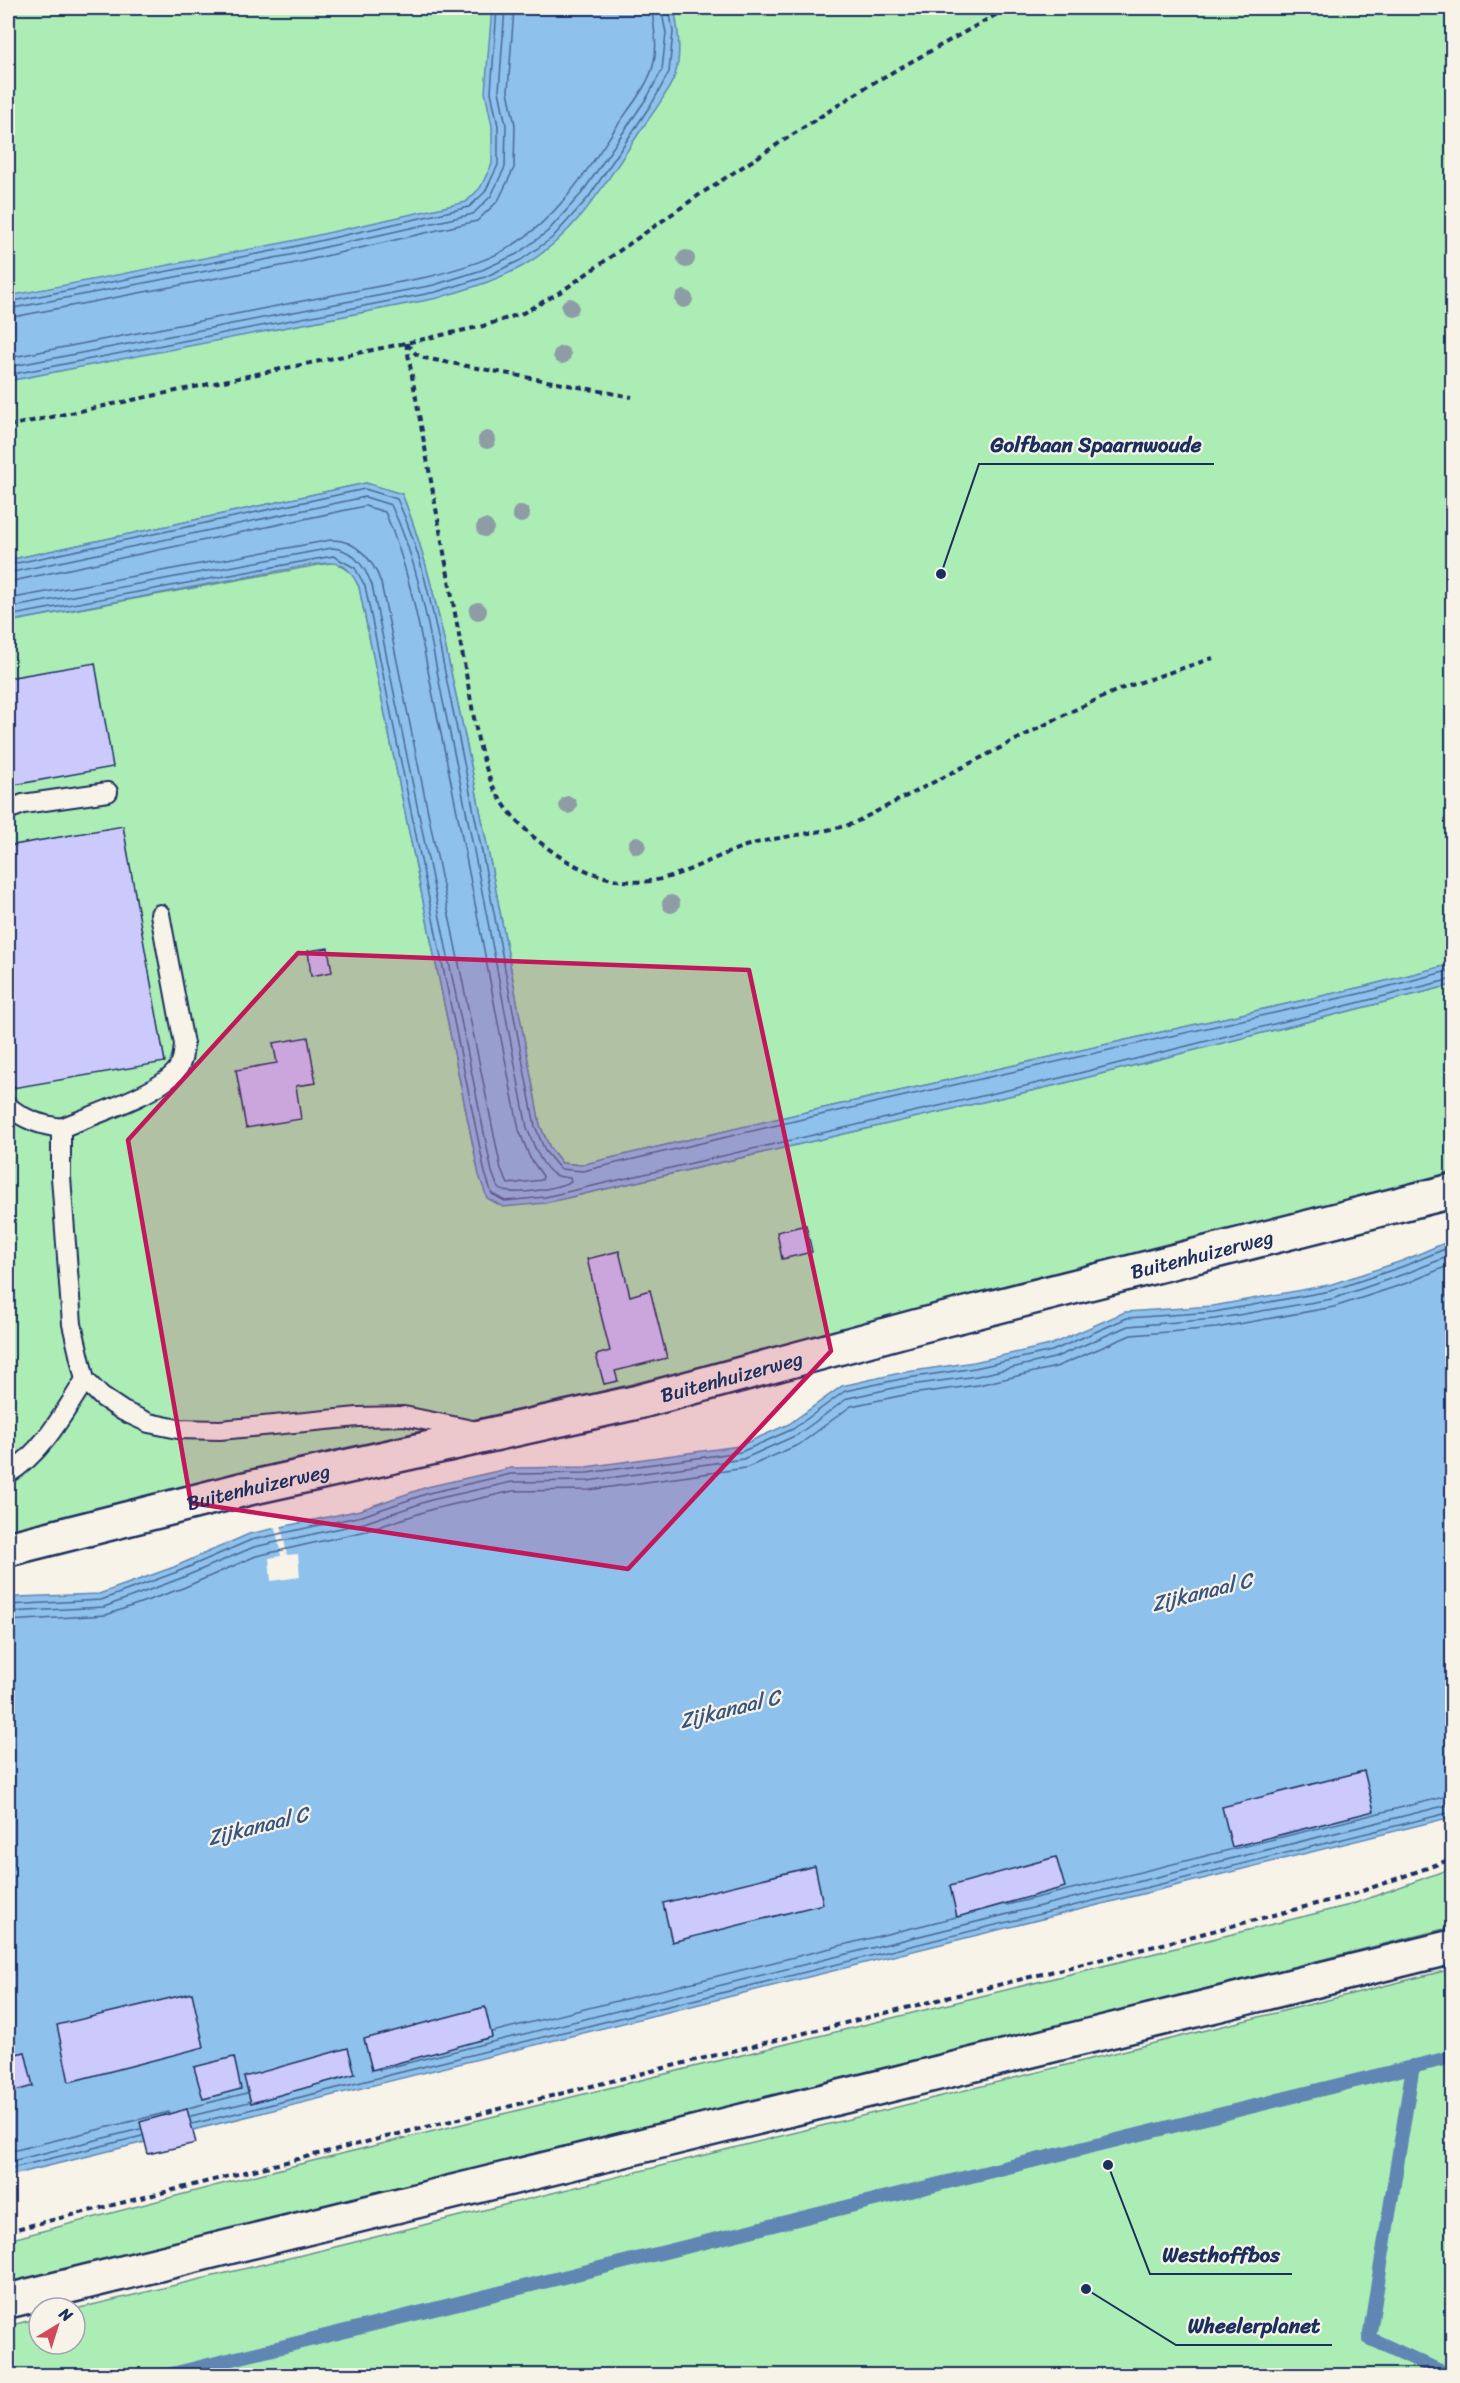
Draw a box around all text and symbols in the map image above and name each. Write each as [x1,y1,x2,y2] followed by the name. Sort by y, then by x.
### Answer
[979,425,1214,464] callout: Golfbaan Spaarnwoude
[989,426,1202,464] text: Golfbaan Spaarnwoude
[1127,1219,1277,1289] street label: Buitenhuizerweg
[656,1341,807,1413] street label: Buitenhuizerweg
[183,1453,333,1521] street label: Buitenhuizerweg
[1148,1560,1259,1623] water label: Zijkanaal C
[676,1677,787,1740] water label: Zijkanaal C
[204,1794,315,1857] water label: Zijkanaal C
[1150,2235,1292,2274] callout: Westhoffbos
[1162,2236,1280,2274] text: Westhoffbos
[27,2296,87,2356] north arrow
[52,2299,80,2330] text: N
[1176,2306,1332,2345] callout: Wheelerplanet
[1188,2307,1321,2345] text: Wheelerplanet

